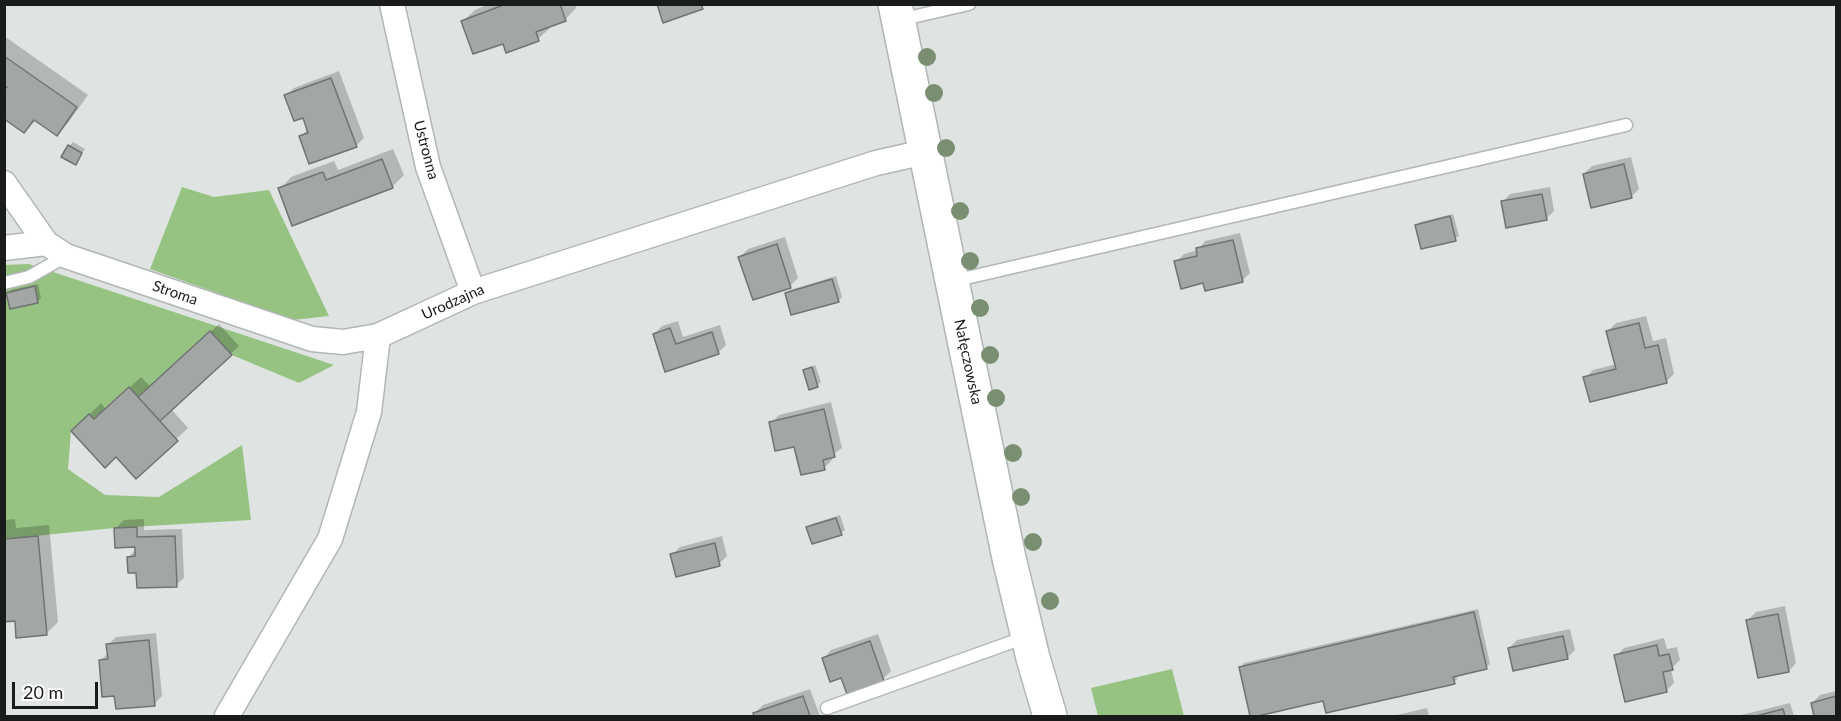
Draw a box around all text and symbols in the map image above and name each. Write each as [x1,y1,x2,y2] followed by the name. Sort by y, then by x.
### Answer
[409,119,443,181] street label: Ustronna
[150,277,200,309] street label: Stroma
[419,280,487,324] street label: Urodzajna
[950,318,986,406] street label: Nałęczowska
[15,670,100,708] scale bar
[23,681,63,703] text: 20 m

